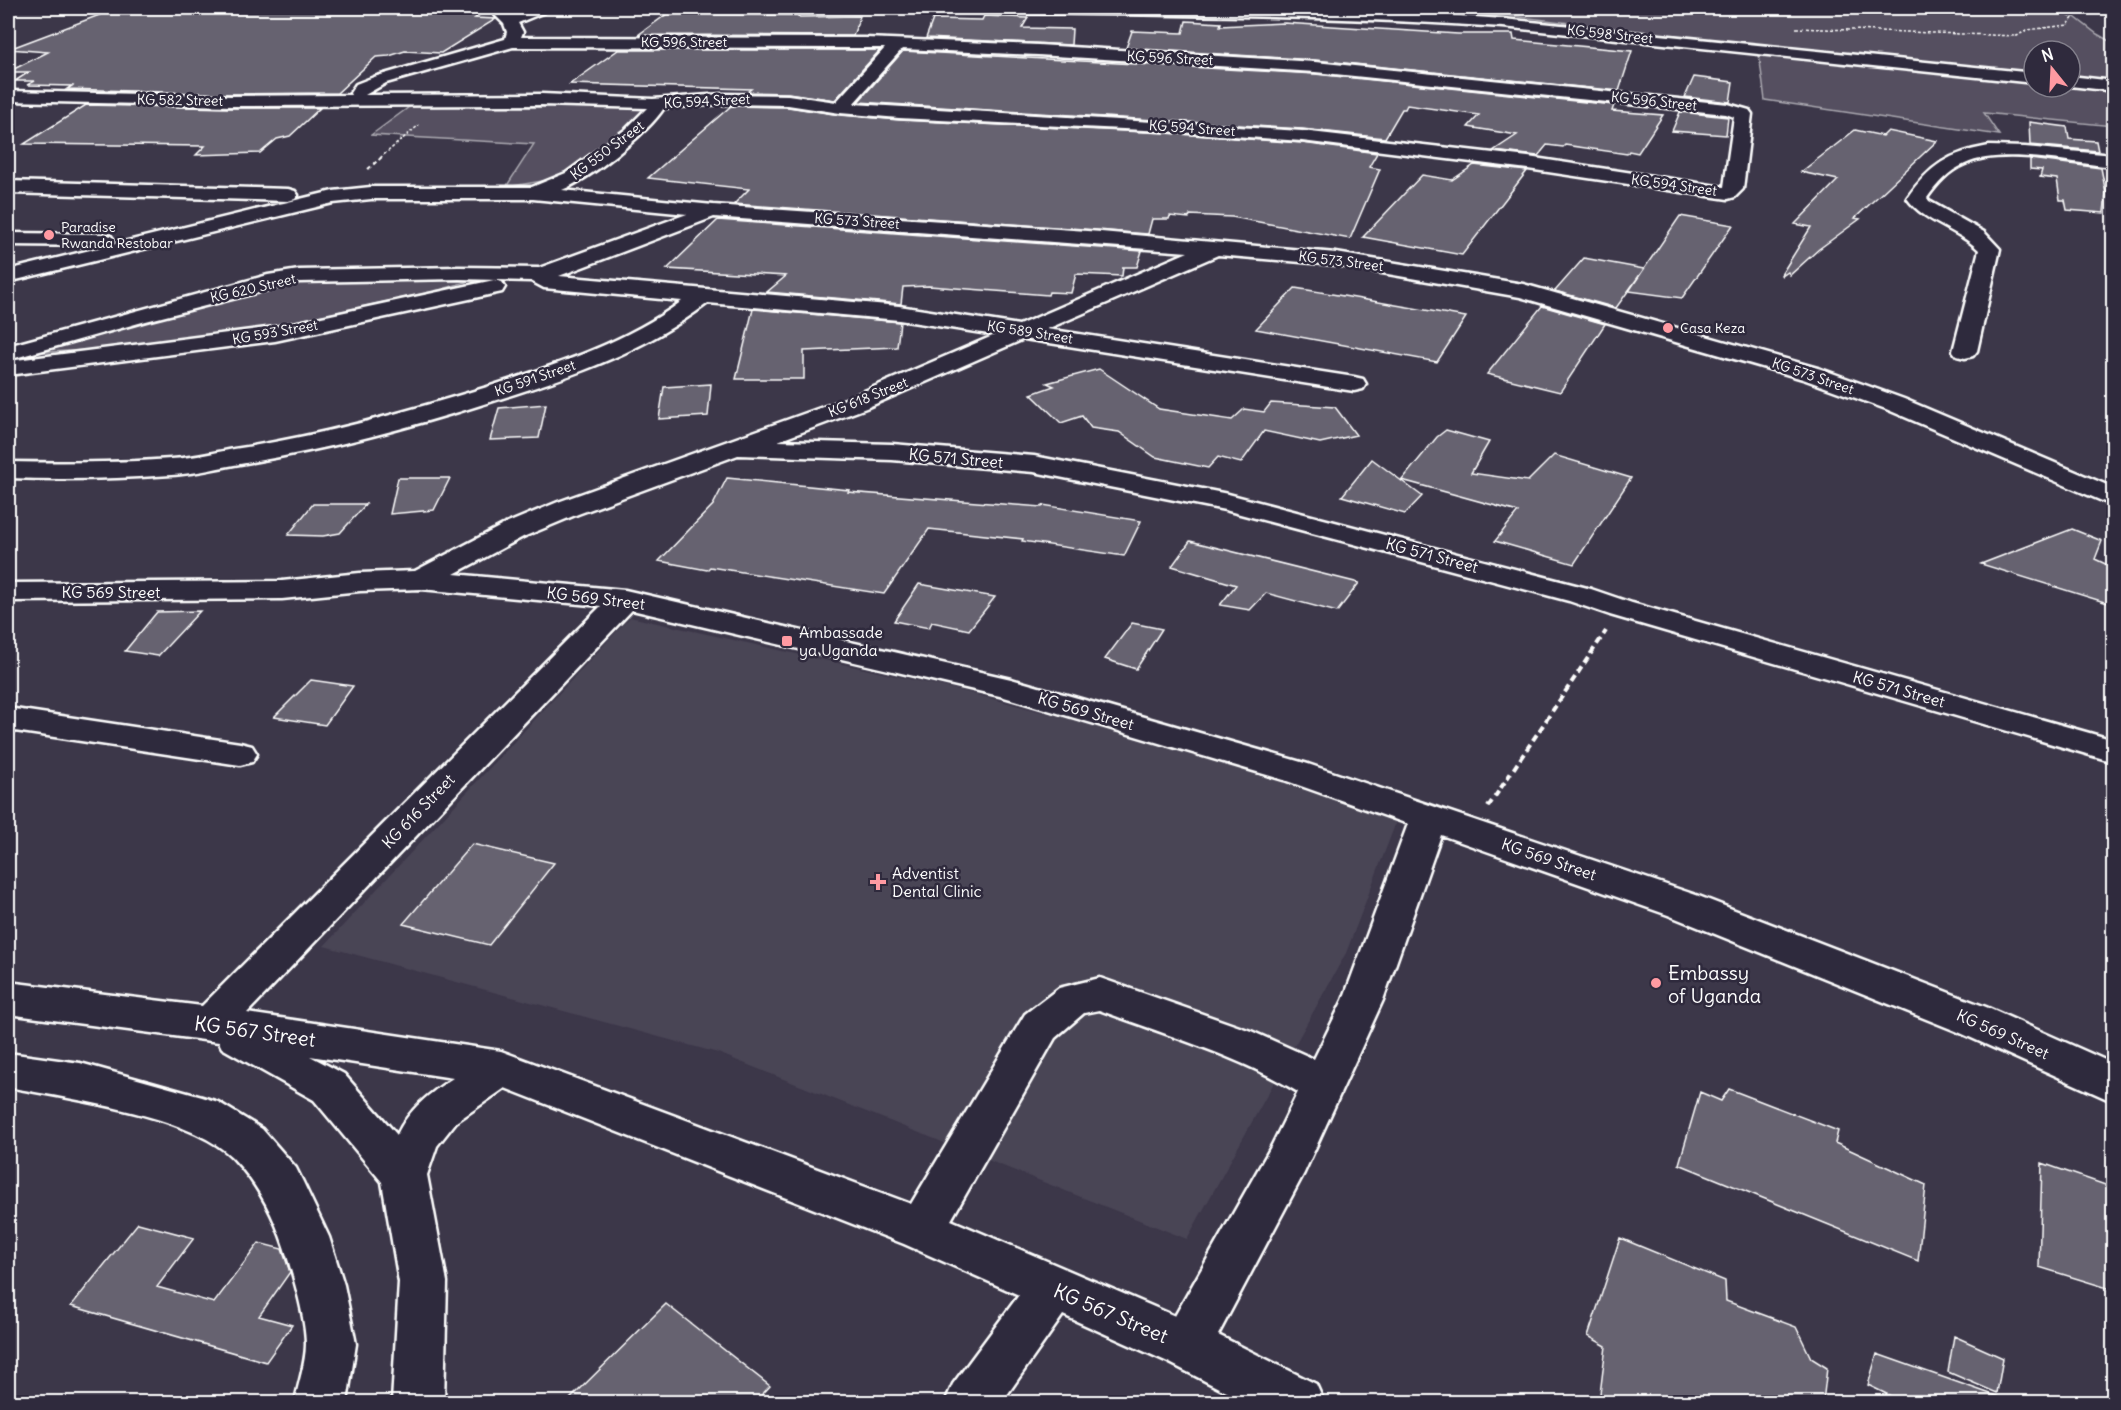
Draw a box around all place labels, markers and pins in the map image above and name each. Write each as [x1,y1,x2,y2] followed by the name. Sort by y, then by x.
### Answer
[61,218,173,252] place label: Paradise Rwanda Restobar
[42,228,56,242] marker: Paradise Rwanda Restobar
[1680,319,1745,337] place label: Casa Keza
[1661,321,1675,335] marker: Casa Keza
[799,622,883,660] place label: Ambassade ya Uganda
[780,634,794,648] marker: Ambassade ya Uganda
[892,863,982,901] place label: Adventist Dental Clinic
[869,873,887,891] marker: Adventist Dental Clinic
[1668,960,1761,1008] place label: Embassy of Uganda
[1649,976,1663,990] marker: Embassy of Uganda

